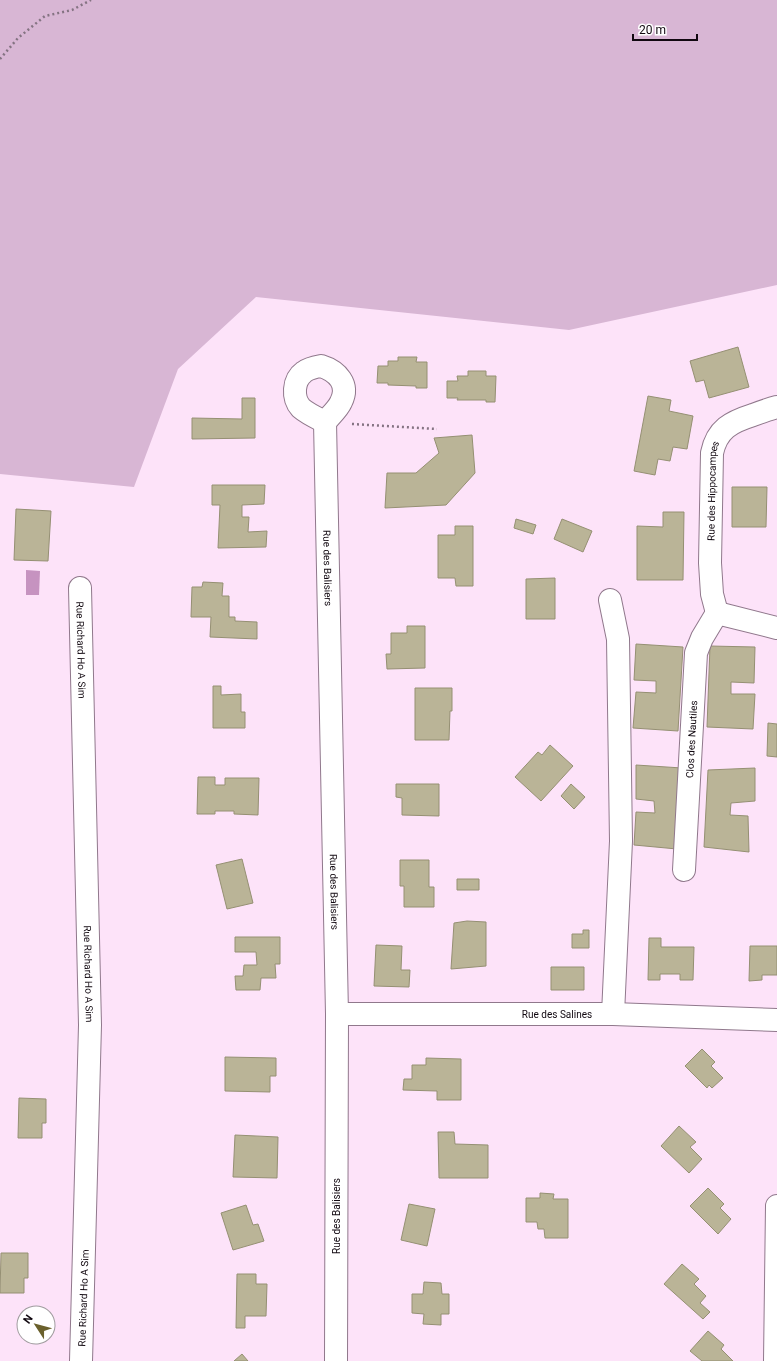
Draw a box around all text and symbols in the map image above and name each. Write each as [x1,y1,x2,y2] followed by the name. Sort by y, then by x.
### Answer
[633,16,697,42] scale bar
[639,23,666,37] text: 20 m
[705,439,721,541] street label: Rue des Hippocampes
[321,530,334,606] street label: Rue des Balisiers
[74,601,88,699] street label: Rue Richard Ho A Sim
[684,700,699,778] street label: Clos des Nautiles
[328,854,340,930] street label: Rue des Balisiers
[82,925,95,1023] street label: Rue Richard Ho A Sim
[522,1009,592,1020] street label: Rue des Salines
[331,1178,342,1254] street label: Rue des Balisiers
[76,1249,91,1347] street label: Rue Richard Ho A Sim
[16,1305,56,1345] north arrow
[21,1312,36,1326] text: N

